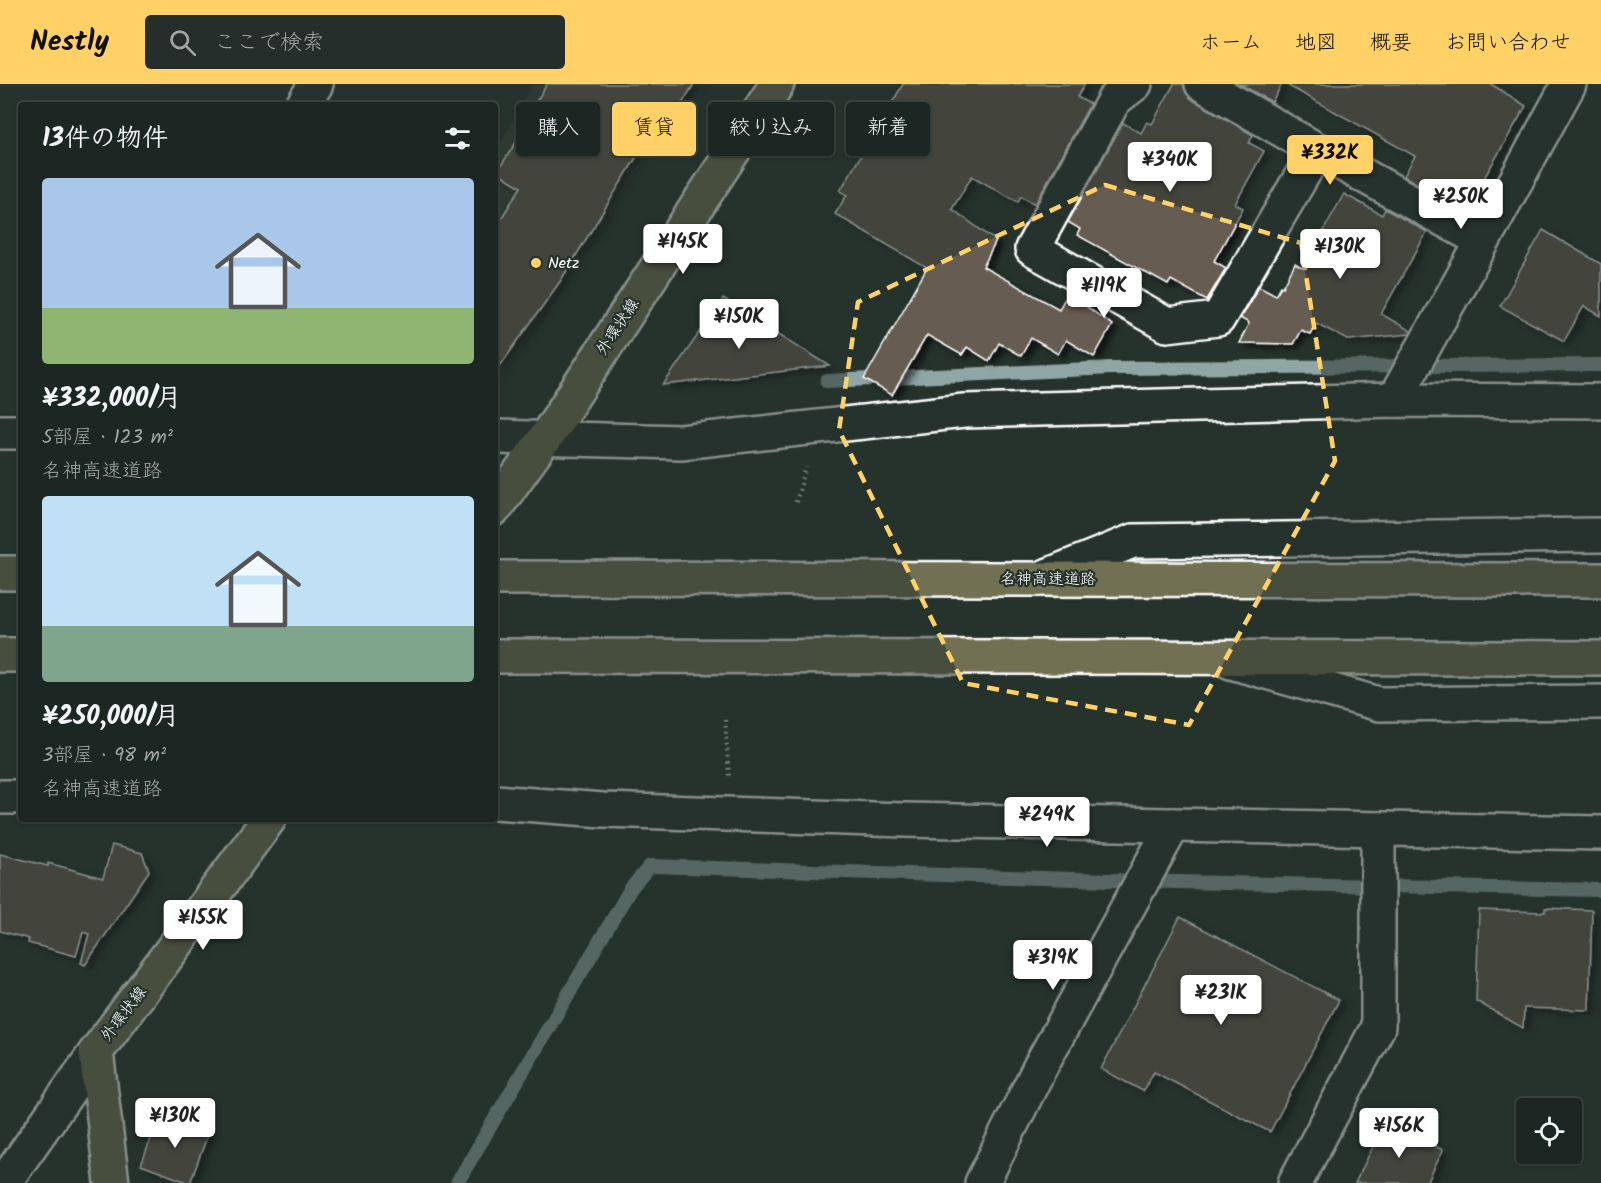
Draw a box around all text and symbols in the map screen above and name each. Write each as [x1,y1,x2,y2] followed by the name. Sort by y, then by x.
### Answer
[145,15,565,69] search box
[30,20,109,65] text: Nestly
[166,26,199,59] icon: search
[214,26,324,61] text: ここで検索
[1200,27,1262,60] text: ホーム
[1295,27,1337,60] text: 地図
[1370,27,1412,60] text: 概要
[1445,27,1571,60] text: お問い合わせ
[516,102,600,156] chip: 購入
[612,102,696,156] chip: 賃貸
[708,102,834,156] chip: 絞り込み
[846,102,930,156] chip: 新着
[42,118,168,160] text: 13件の物件
[441,122,474,155] icon: filters
[1288,135,1372,186] pin: ¥332K
[1301,138,1359,170] text: ¥332K
[1128,142,1212,193] pin: ¥340K
[1142,145,1198,177] text: ¥340K
[1419,179,1503,230] pin: ¥250K
[1433,182,1489,214] text: ¥250K
[204,217,312,325] icon: home
[641,224,725,275] pin: ¥145K
[657,227,709,259] text: ¥145K
[1298,229,1382,280] pin: ¥130K
[1314,232,1366,264] text: ¥130K
[548,251,579,276] place label: Netz
[529,256,543,270] marker: Netz
[1062,268,1146,319] pin: ¥119K
[1081,271,1127,303] text: ¥119K
[590,293,646,361] street label: 外環状線
[697,299,781,350] pin: ¥150K
[714,302,764,334] text: ¥150K
[42,378,182,420] text: ¥332,000/月
[42,422,173,454] text: 5部屋 · 123 m²
[42,456,162,488] text: 名神高速道路
[204,535,312,643] icon: home
[1000,567,1096,592] street label: 名神高速道路
[42,696,180,738] text: ¥250,000/月
[42,740,166,772] text: 3部屋 · 98 m²
[42,774,162,806] text: 名神高速道路
[1005,797,1089,848] pin: ¥249K
[1018,800,1076,832] text: ¥249K
[161,900,245,951] pin: ¥155K
[178,903,228,935] text: ¥155K
[1011,940,1095,991] pin: ¥319K
[1027,943,1079,975] text: ¥319K
[1179,975,1263,1026] pin: ¥231K
[1195,978,1247,1010] text: ¥231K
[95,981,153,1047] street label: 外環状線
[133,1098,217,1149] pin: ¥130K
[1516,1098,1582,1164] map controls
[1516,1098,1582,1164] button: locate
[149,1101,201,1133] text: ¥130K
[1357,1108,1441,1159] pin: ¥156K
[1373,1111,1425,1143] text: ¥156K

